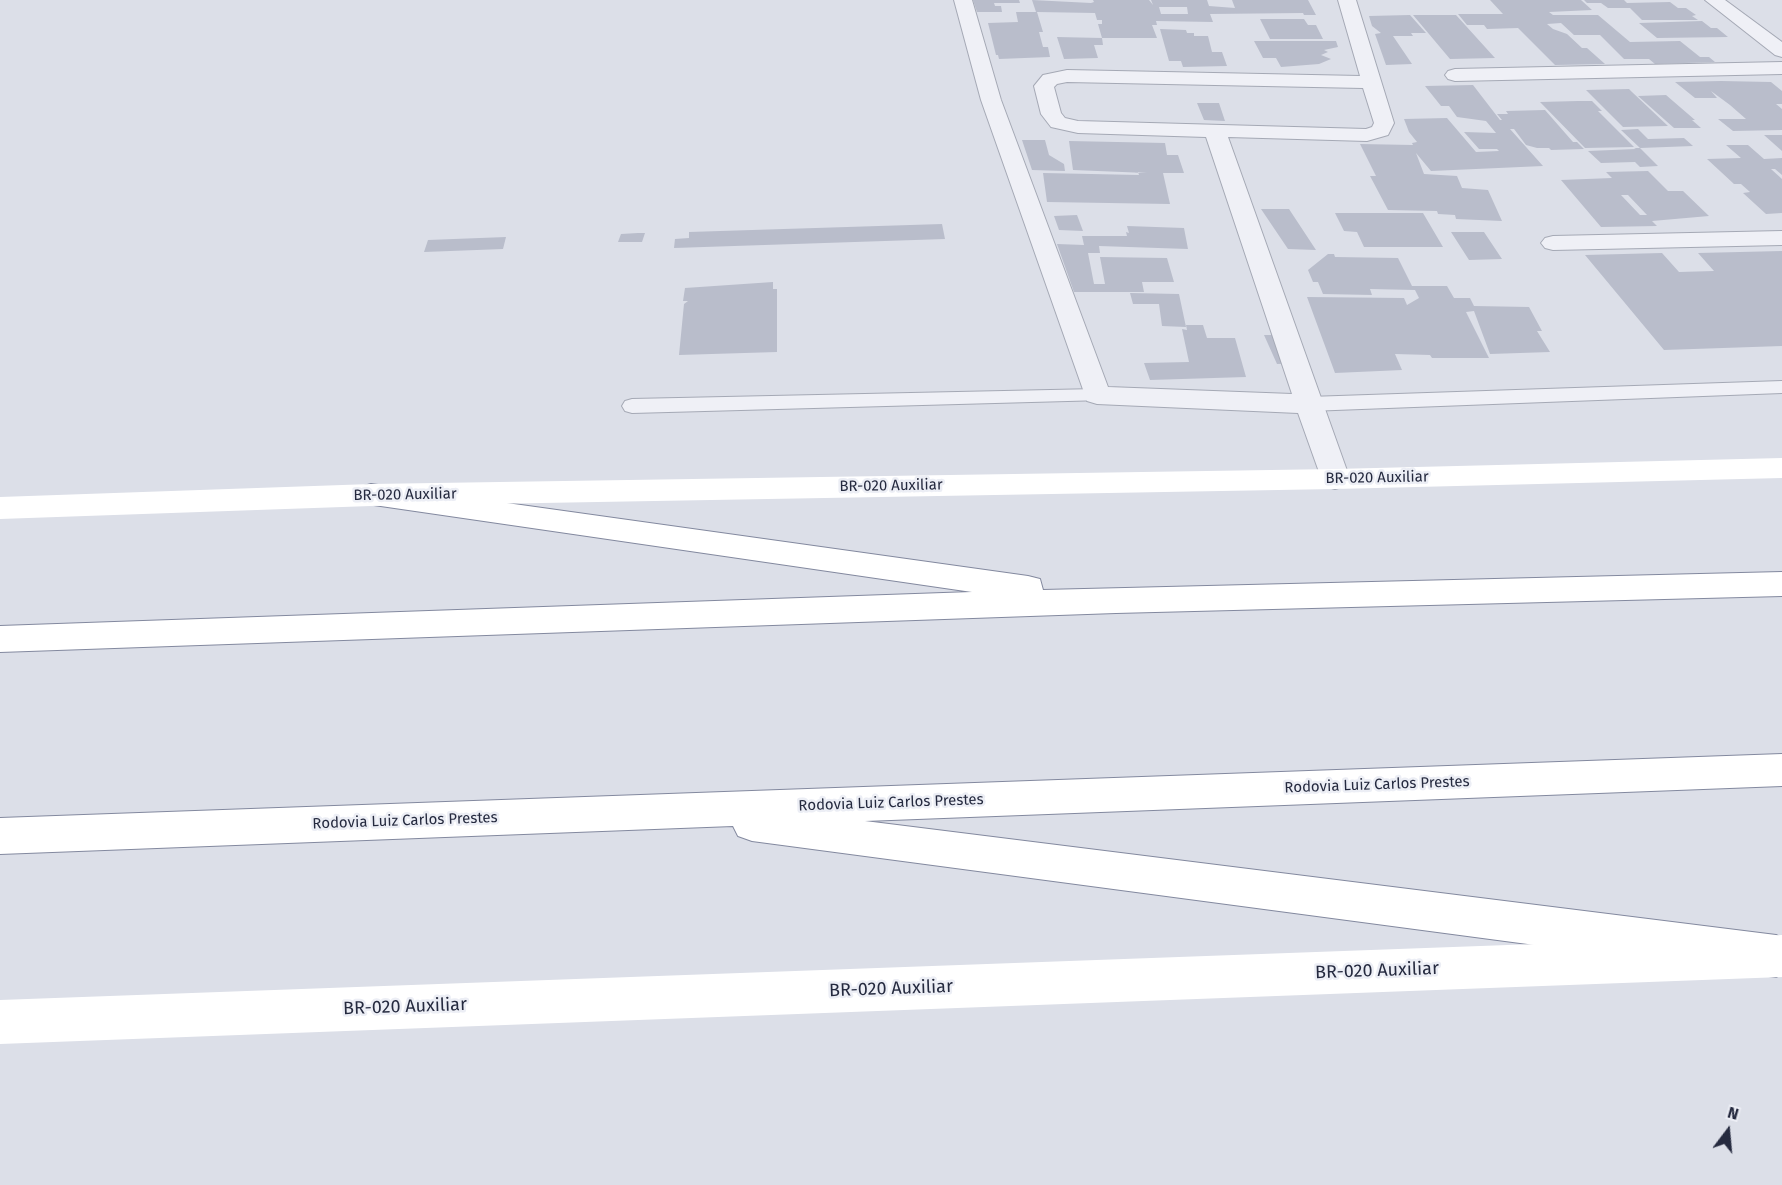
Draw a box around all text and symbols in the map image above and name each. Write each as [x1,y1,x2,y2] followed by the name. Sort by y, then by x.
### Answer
[1325,468,1429,488] street label: BR-020 Auxiliar
[839,476,943,496] street label: BR-020 Auxiliar
[353,485,457,505] street label: BR-020 Auxiliar
[1284,773,1470,797] street label: Rodovia Luiz Carlos Prestes
[798,791,984,815] street label: Rodovia Luiz Carlos Prestes
[312,809,498,833] street label: Rodovia Luiz Carlos Prestes
[1315,958,1439,984] street label: BR-020 Auxiliar
[829,976,953,1002] street label: BR-020 Auxiliar
[343,994,467,1020] street label: BR-020 Auxiliar
[1698,1101,1758,1161] north arrow
[1725,1103,1741,1124] text: N

